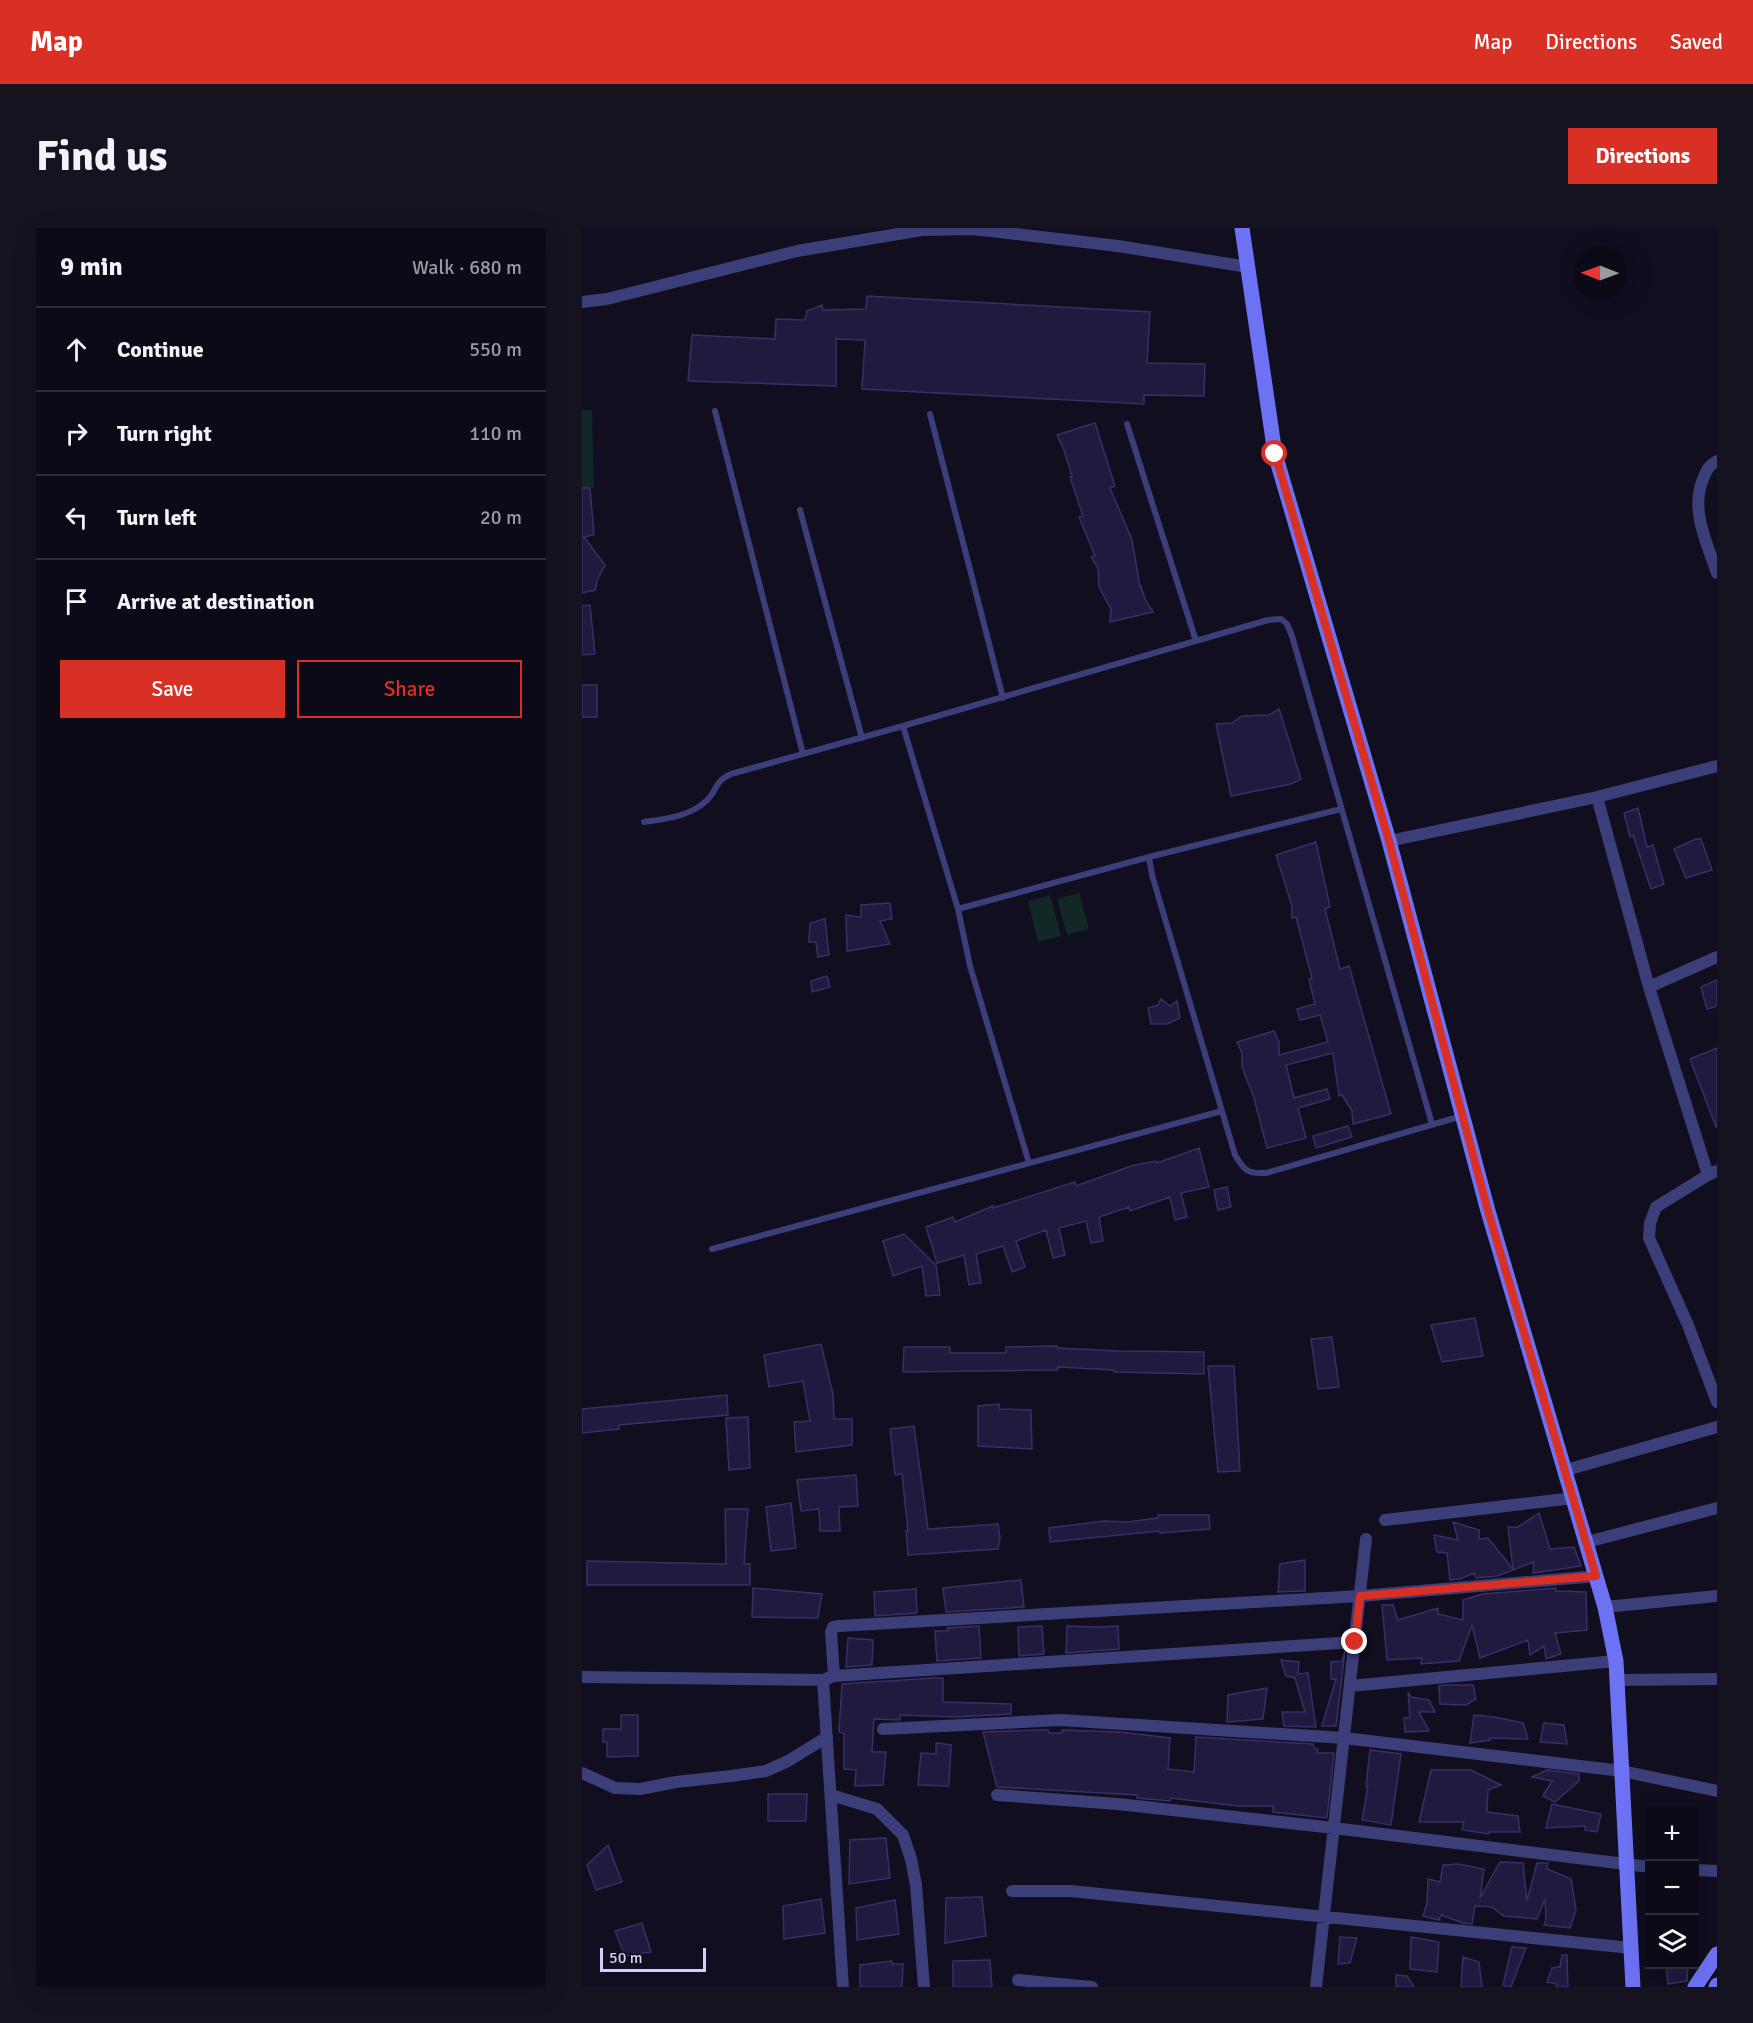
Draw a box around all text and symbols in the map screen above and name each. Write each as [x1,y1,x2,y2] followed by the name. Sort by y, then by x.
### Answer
[30,25,83,59] text: Map
[1474,29,1512,55] text: Map
[1545,29,1637,55] text: Directions
[1670,29,1723,55] text: Saved
[1568,128,1717,184] button: Directions
[36,131,167,182] text: Find us
[1573,246,1627,300] north arrow
[60,251,123,283] text: 9 min
[412,255,522,280] text: Walk · 680 m
[60,333,93,366] icon: ahead
[117,336,204,363] text: Continue
[469,337,522,362] text: 550 m
[60,417,93,450] icon: right
[117,420,212,447] text: Turn right
[469,421,522,446] text: 110 m
[1261,440,1287,466] route start
[60,501,93,534] icon: left
[117,504,197,531] text: Turn left
[480,505,522,530] text: 20 m
[60,585,93,618] icon: arrive
[117,588,314,615] text: Arrive at destination
[60,660,285,718] button: Save
[297,660,522,718] button: Share
[1341,1628,1367,1654] route end
[1645,1807,1699,1969] map controls
[1645,1807,1699,1861] button: +
[1645,1861,1699,1915] button: −
[1645,1915,1699,1969] button: layers
[600,1945,706,1972] scale bar
[609,1948,643,1968] text: 50 m

